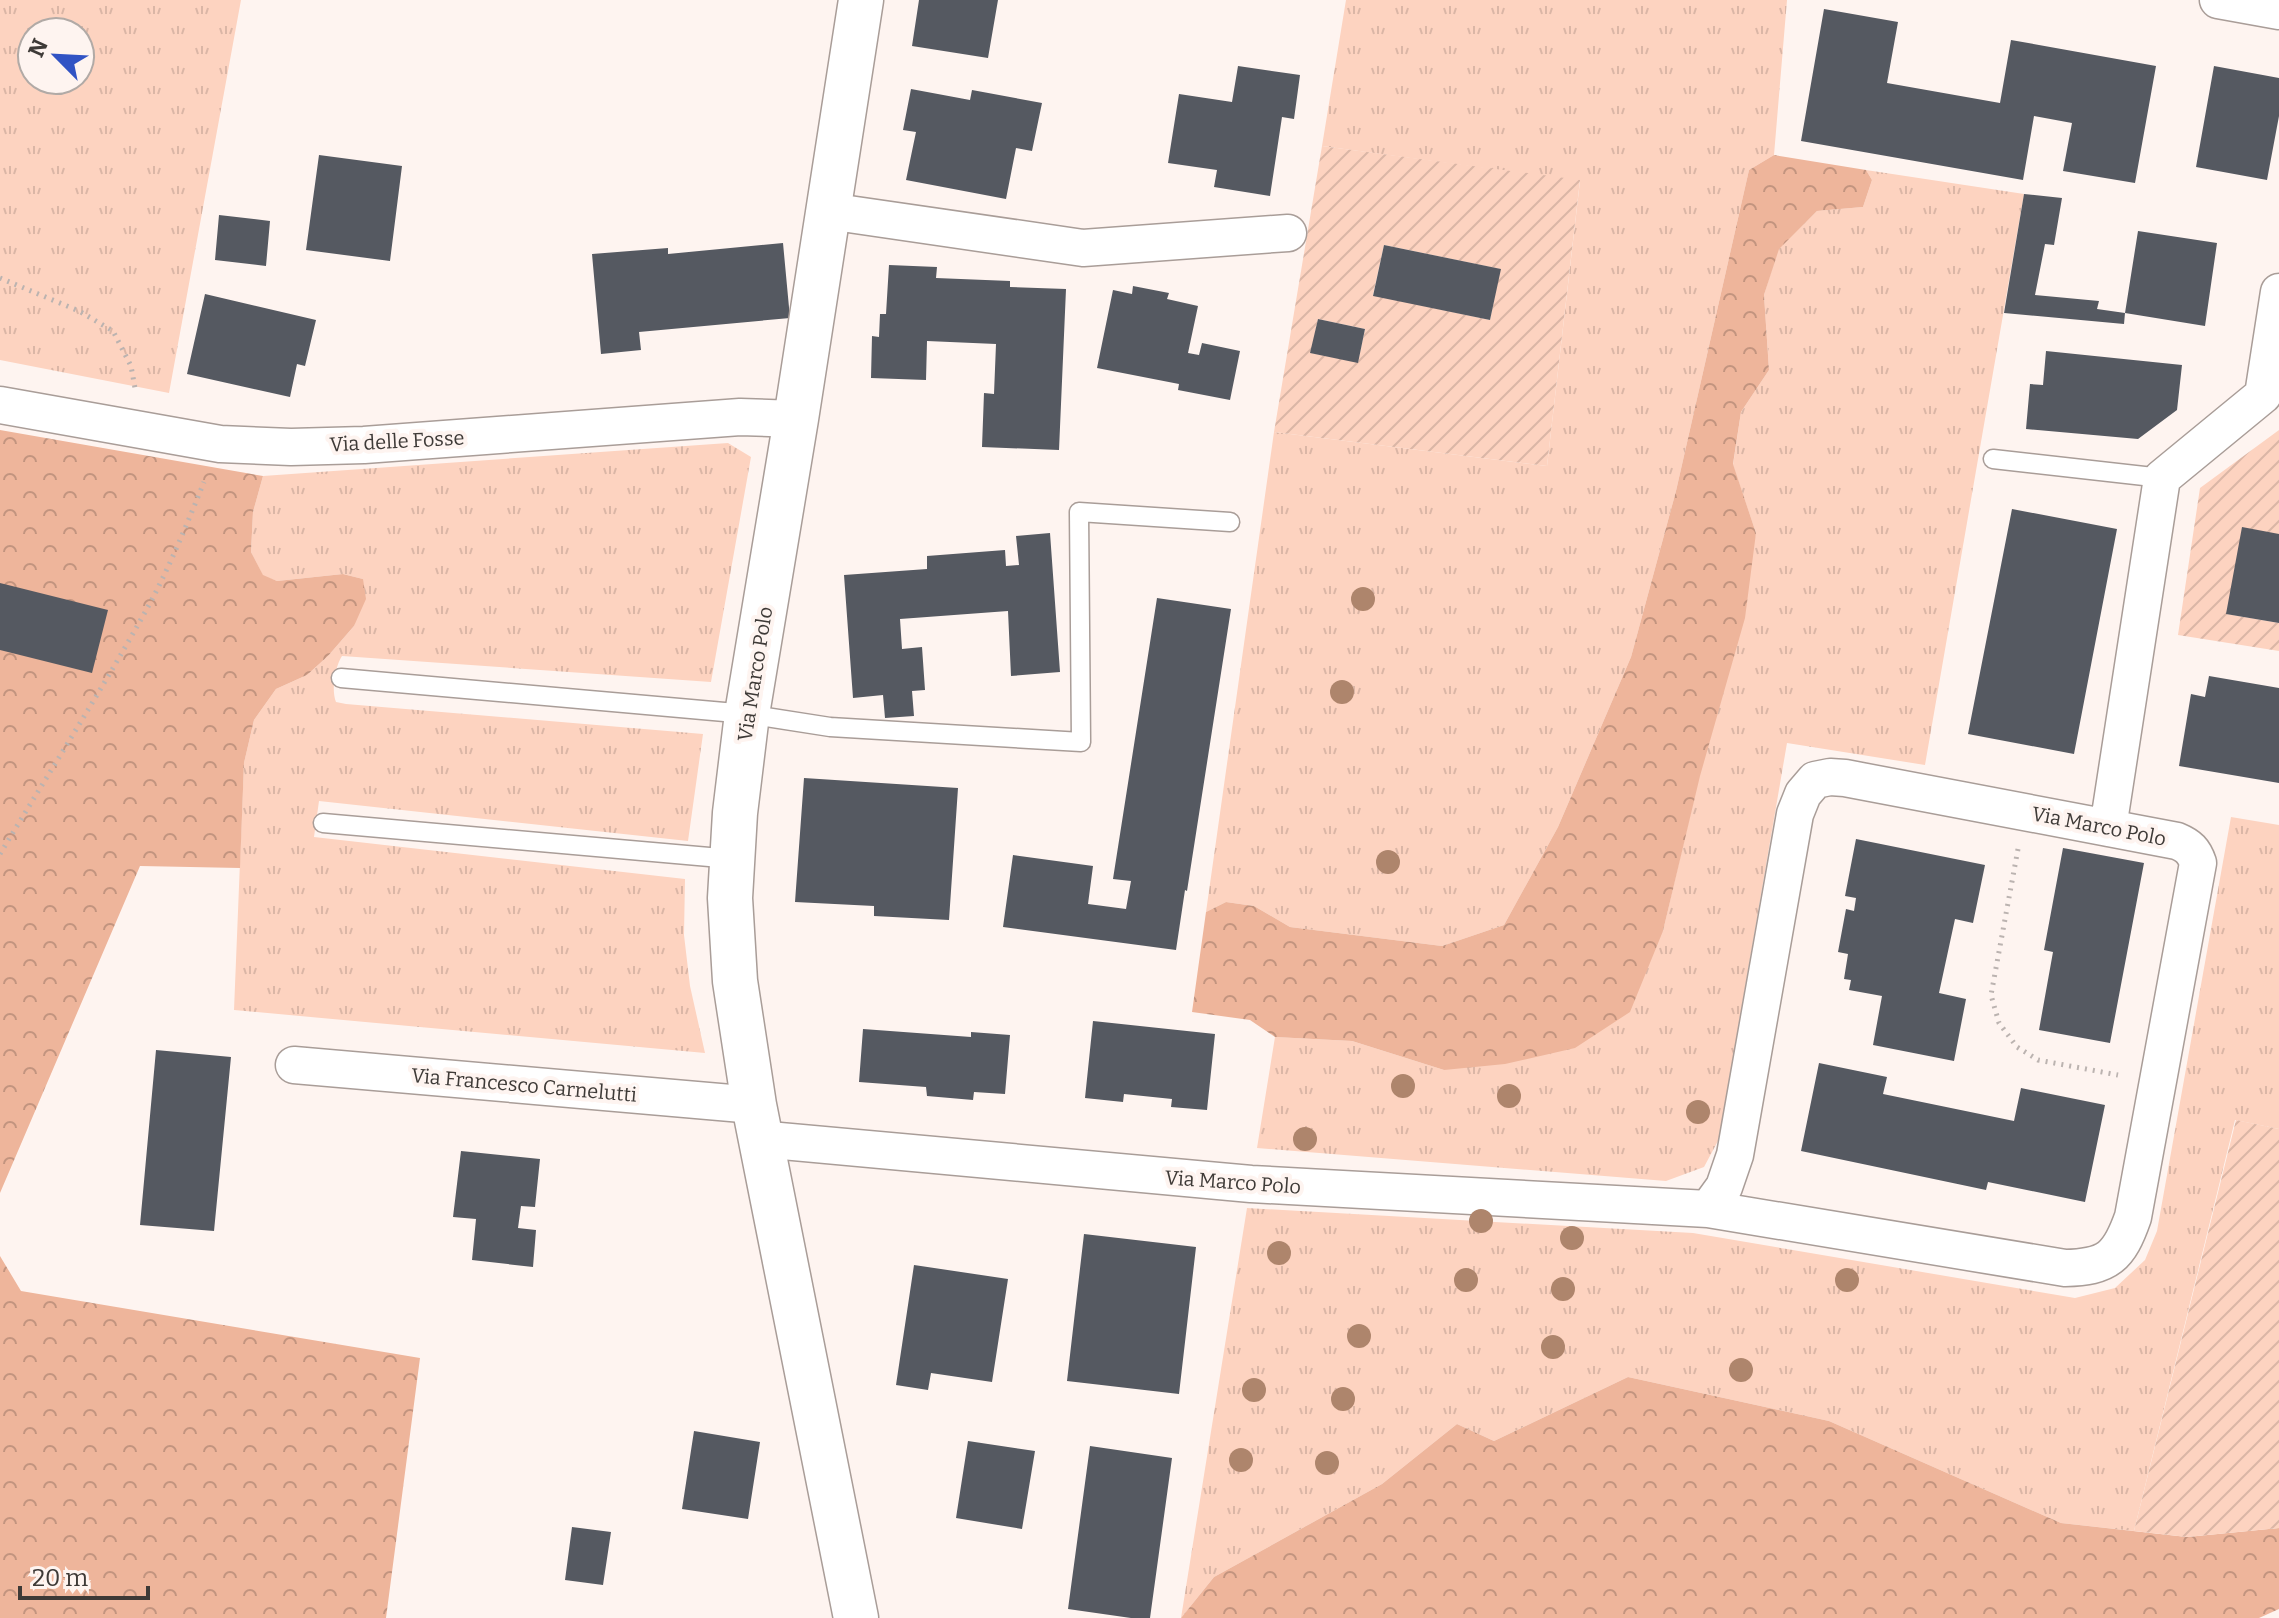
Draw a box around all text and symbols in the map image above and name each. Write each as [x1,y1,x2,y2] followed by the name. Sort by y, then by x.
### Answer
[16,16,96,96] north arrow
[22,35,54,61] text: N
[329,425,465,457] street label: Via delle Fosse
[732,605,778,743] street label: Via Marco Polo
[2030,801,2168,851] street label: Via Marco Polo
[410,1063,638,1107] street label: Via Francesco Carnelutti
[1164,1165,1302,1199] street label: Via Marco Polo
[20,1550,148,1600] scale bar
[32,1564,88,1592] text: 20 m

